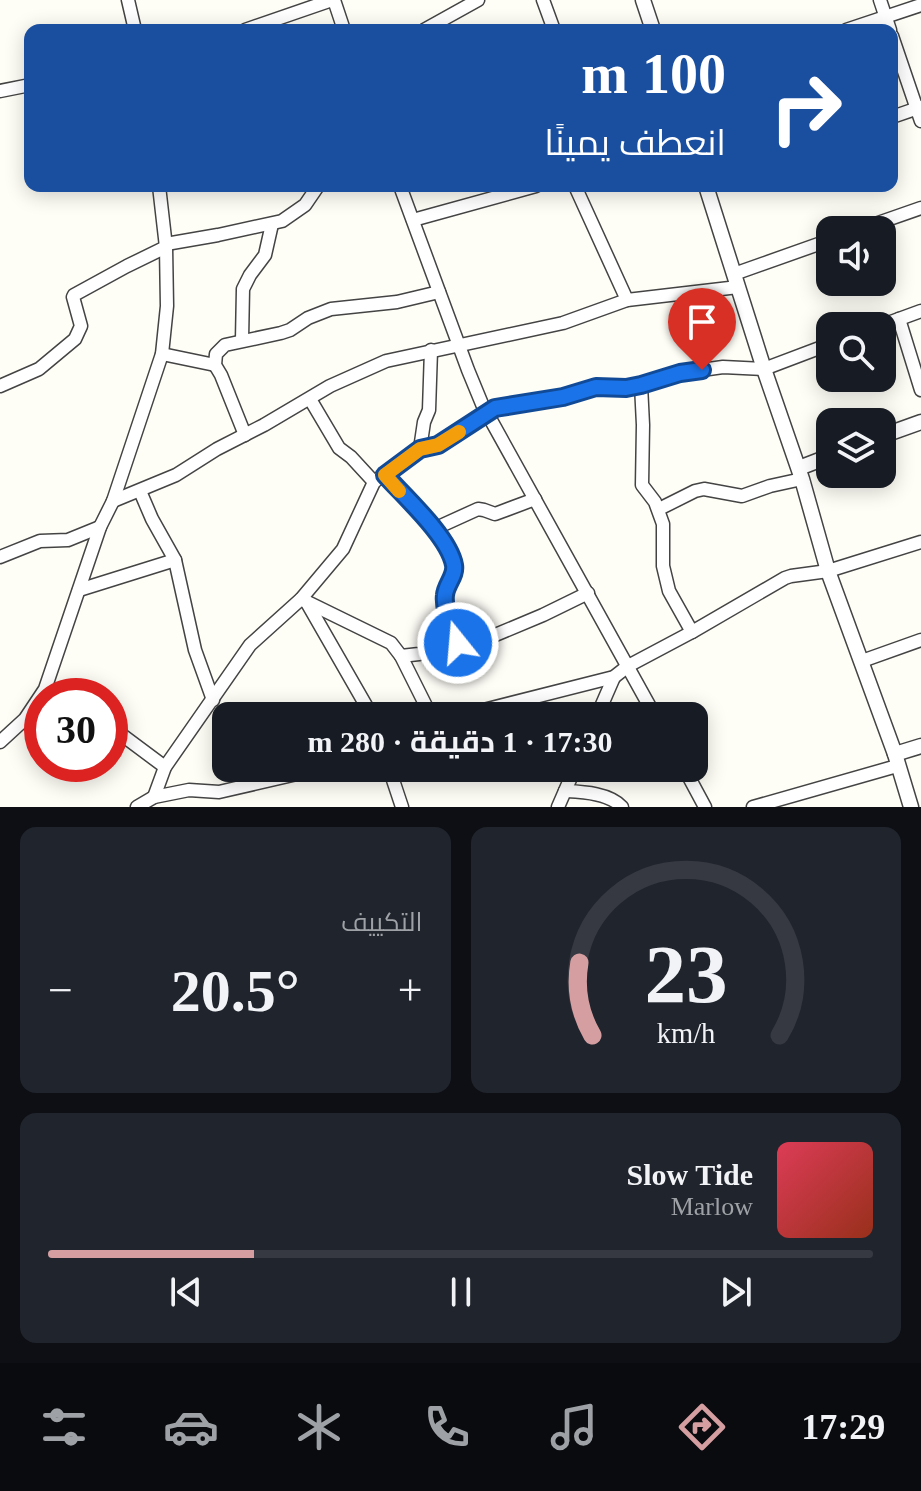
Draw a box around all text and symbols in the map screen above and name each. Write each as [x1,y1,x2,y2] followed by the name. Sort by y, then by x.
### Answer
[581,43,726,105] text: 100 m
[754,56,858,160] icon: right
[544,123,726,163] text: انعطف يمينًا
[816,216,896,488] map controls
[816,216,896,296] button: sound
[668,288,736,370] pin
[680,300,724,344] icon: arrive
[816,312,896,392] button: search
[816,408,896,488] button: layers
[416,601,500,685] position arrow
[24,678,128,782] speed limit sign: 30
[308,725,612,758] text: 17:30 · 1 دقيقة · 280 m
[341,908,423,937] text: التكييف
[644,928,727,1020] text: 23
[171,958,300,1024] text: 20.5°
[48,966,73,1015] text: −
[398,966,423,1015] text: +
[656,1018,715,1049] text: km/h
[627,1158,753,1191] text: Slow Tide
[671,1192,753,1221] text: Marlow
[164,1270,208,1314] icon: previous
[439,1270,483,1314] icon: pause
[714,1270,758,1314] icon: next
[36,1399,92,1455] icon: filters
[163,1399,219,1455] icon: car
[291,1399,347,1455] icon: climate
[419,1399,475,1455] icon: phone
[546,1399,602,1455] icon: music
[674,1399,730,1455] icon: directions
[801,1407,885,1447] text: 17:29

